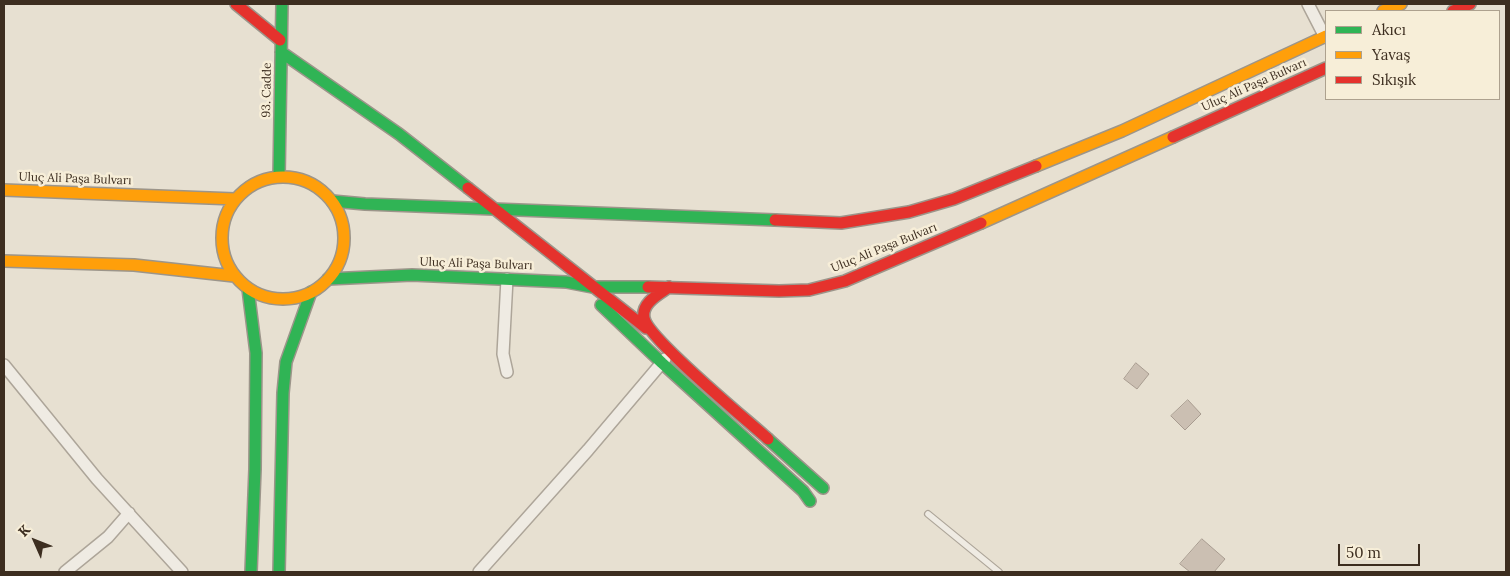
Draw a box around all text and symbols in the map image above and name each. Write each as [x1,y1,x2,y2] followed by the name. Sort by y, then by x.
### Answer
[1325,10,1500,100] legend
[1372,20,1406,39] text: Akıcı
[1372,45,1410,64] text: Yavaş
[1199,55,1309,115] street label: Uluç Ali Paşa Bulvarı
[259,62,275,118] street label: 93. Cadde
[1372,70,1416,89] text: Sıkışık
[18,170,132,188] street label: Uluç Ali Paşa Bulvarı
[829,220,939,276] street label: Uluç Ali Paşa Bulvarı
[419,255,533,273] street label: Uluç Ali Paşa Bulvarı
[10,516,60,566] north arrow
[14,521,34,540] text: K
[1340,534,1422,566] scale bar
[1346,543,1381,562] text: 50 m

